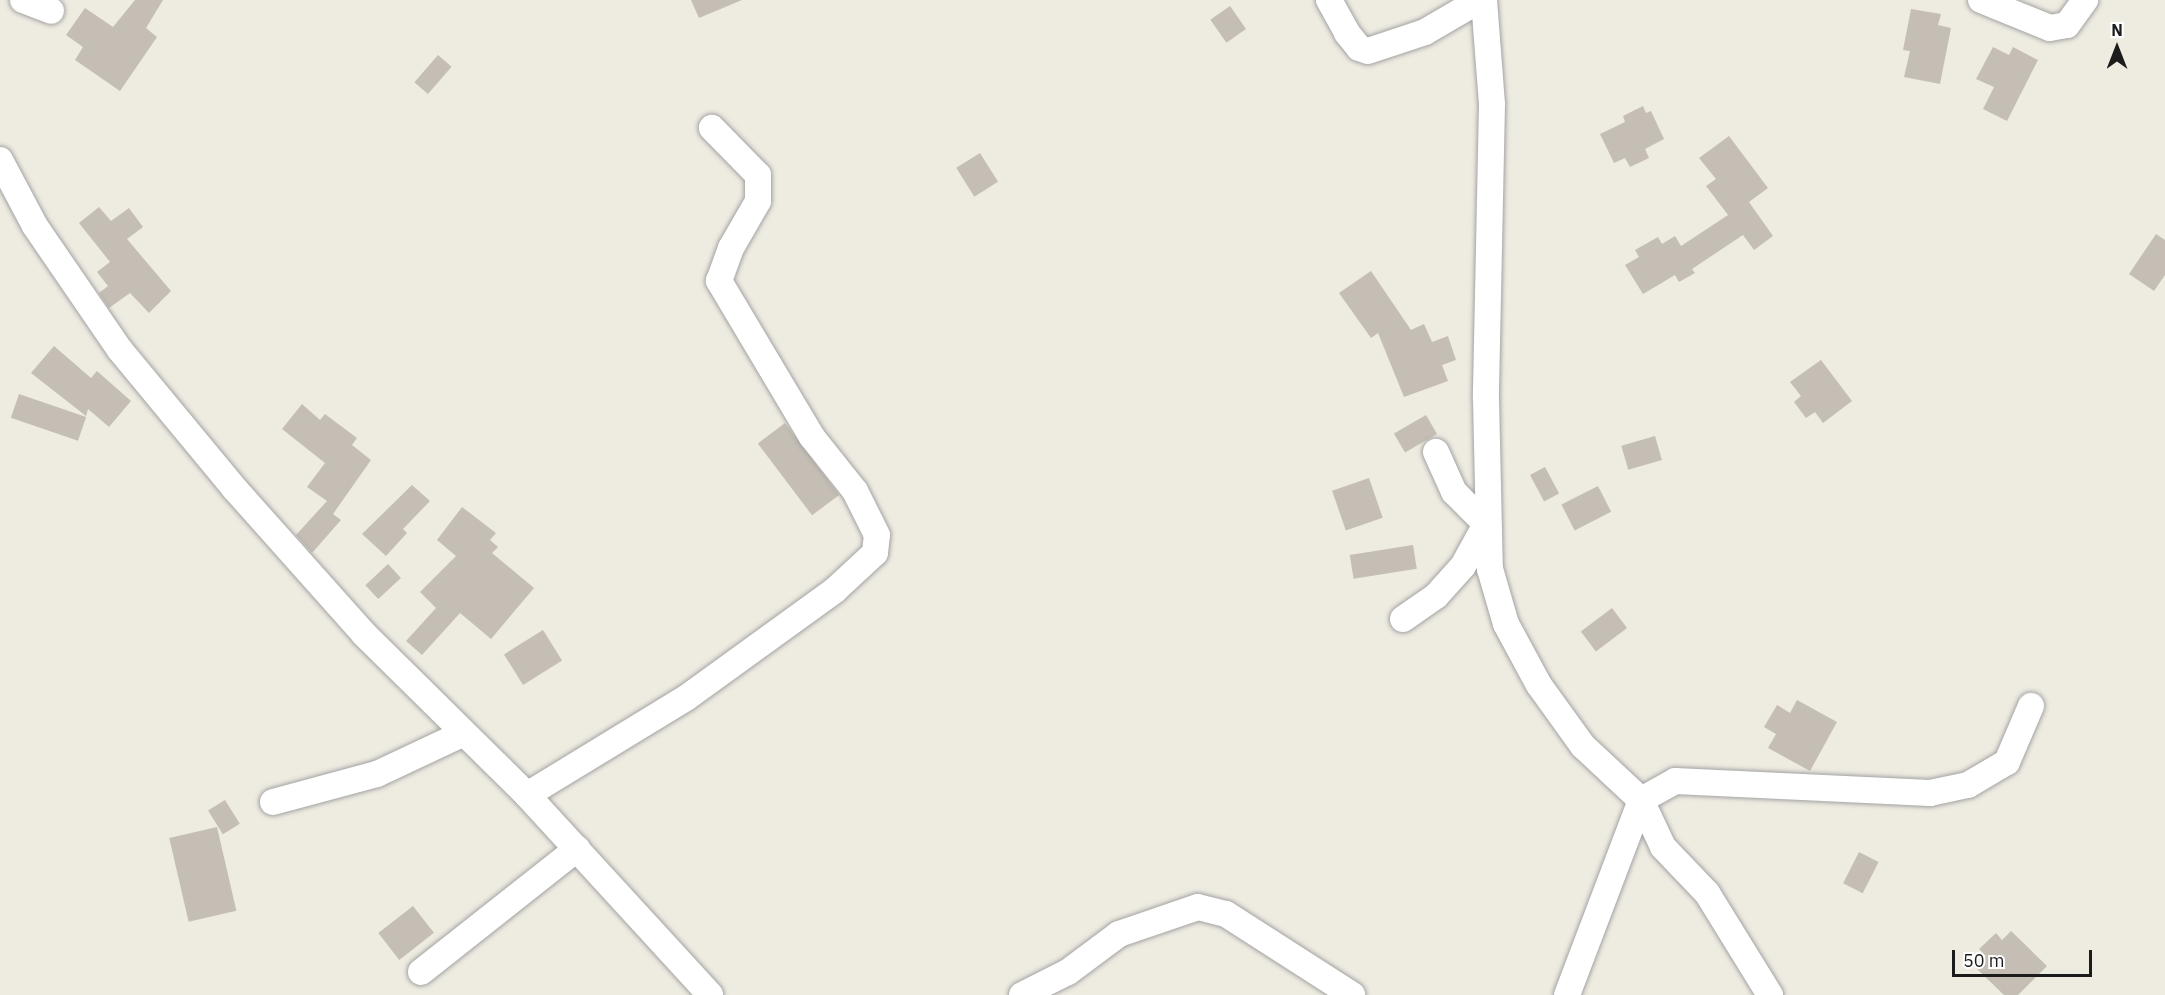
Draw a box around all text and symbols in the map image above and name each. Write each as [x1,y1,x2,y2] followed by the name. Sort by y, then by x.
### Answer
[2087,18,2147,78] north arrow
[2111,20,2123,40] text: N
[1955,938,2094,976] scale bar
[1963,949,2005,972] text: 50 m

